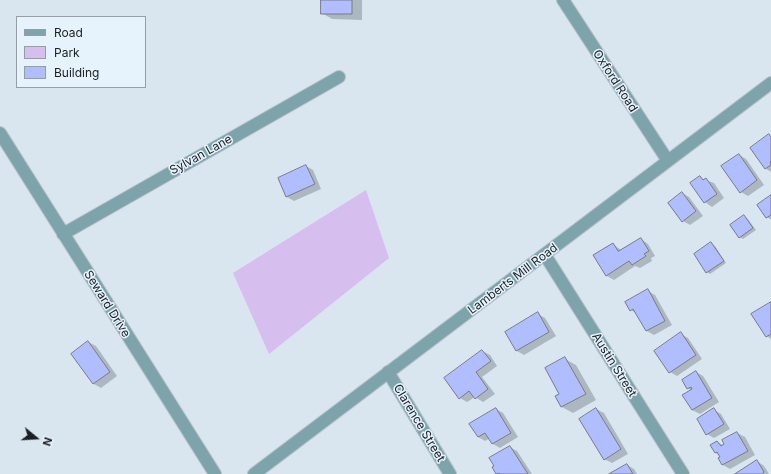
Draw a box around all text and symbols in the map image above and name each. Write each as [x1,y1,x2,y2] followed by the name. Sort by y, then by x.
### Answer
[16,16,146,88] legend
[54,25,83,40] text: Road
[54,45,80,60] text: Park
[590,47,640,115] street label: Oxford Road
[54,65,99,80] text: Building
[167,132,235,178] street label: Sylvan Lane
[465,241,561,317] street label: Lamberts Mill Road
[81,268,133,340] street label: Seward Drive
[589,330,639,400] street label: Austin Street
[390,382,448,464] street label: Clarence Street
[16,418,56,458] north arrow
[39,436,55,448] text: N

